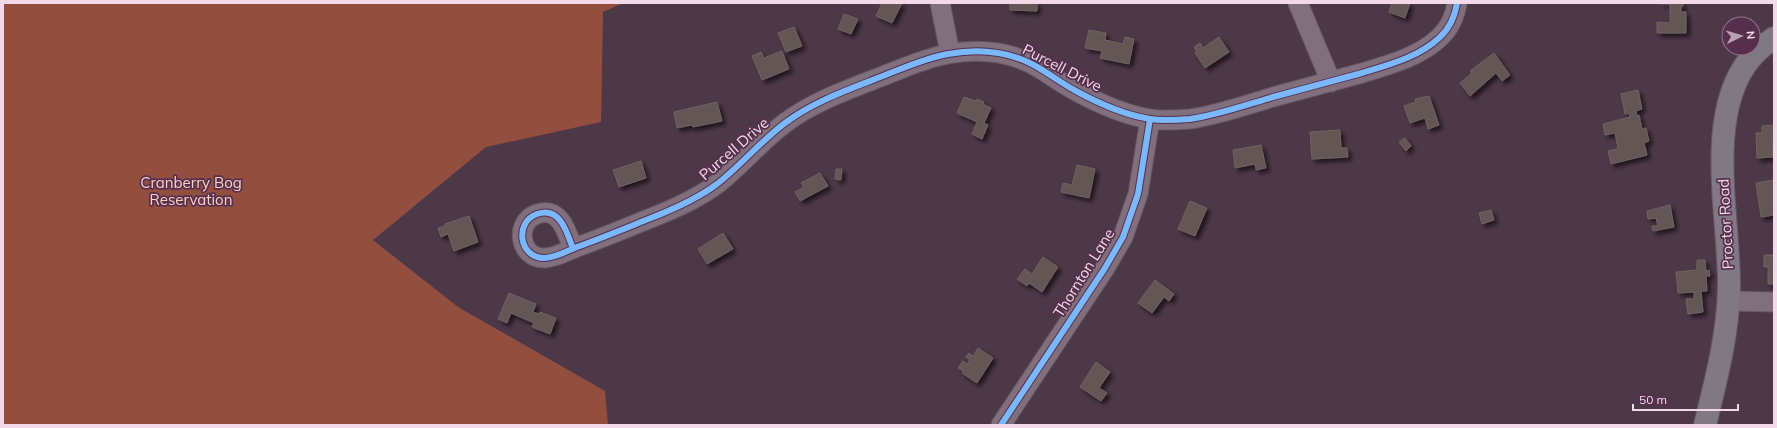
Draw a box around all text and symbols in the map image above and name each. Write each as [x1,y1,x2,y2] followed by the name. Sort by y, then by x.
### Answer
[1721,16,1761,56] north arrow
[1744,30,1758,40] text: N
[1019,39,1105,96] street label: Purcell Drive
[695,113,773,184] street label: Purcell Drive
[140,173,242,209] park label: Cranberry Bog Reservation
[1714,178,1737,270] street label: Proctor Road
[1049,225,1118,321] street label: Thornton Lane
[1633,386,1738,412] scale bar
[1639,392,1667,407] text: 50 m

